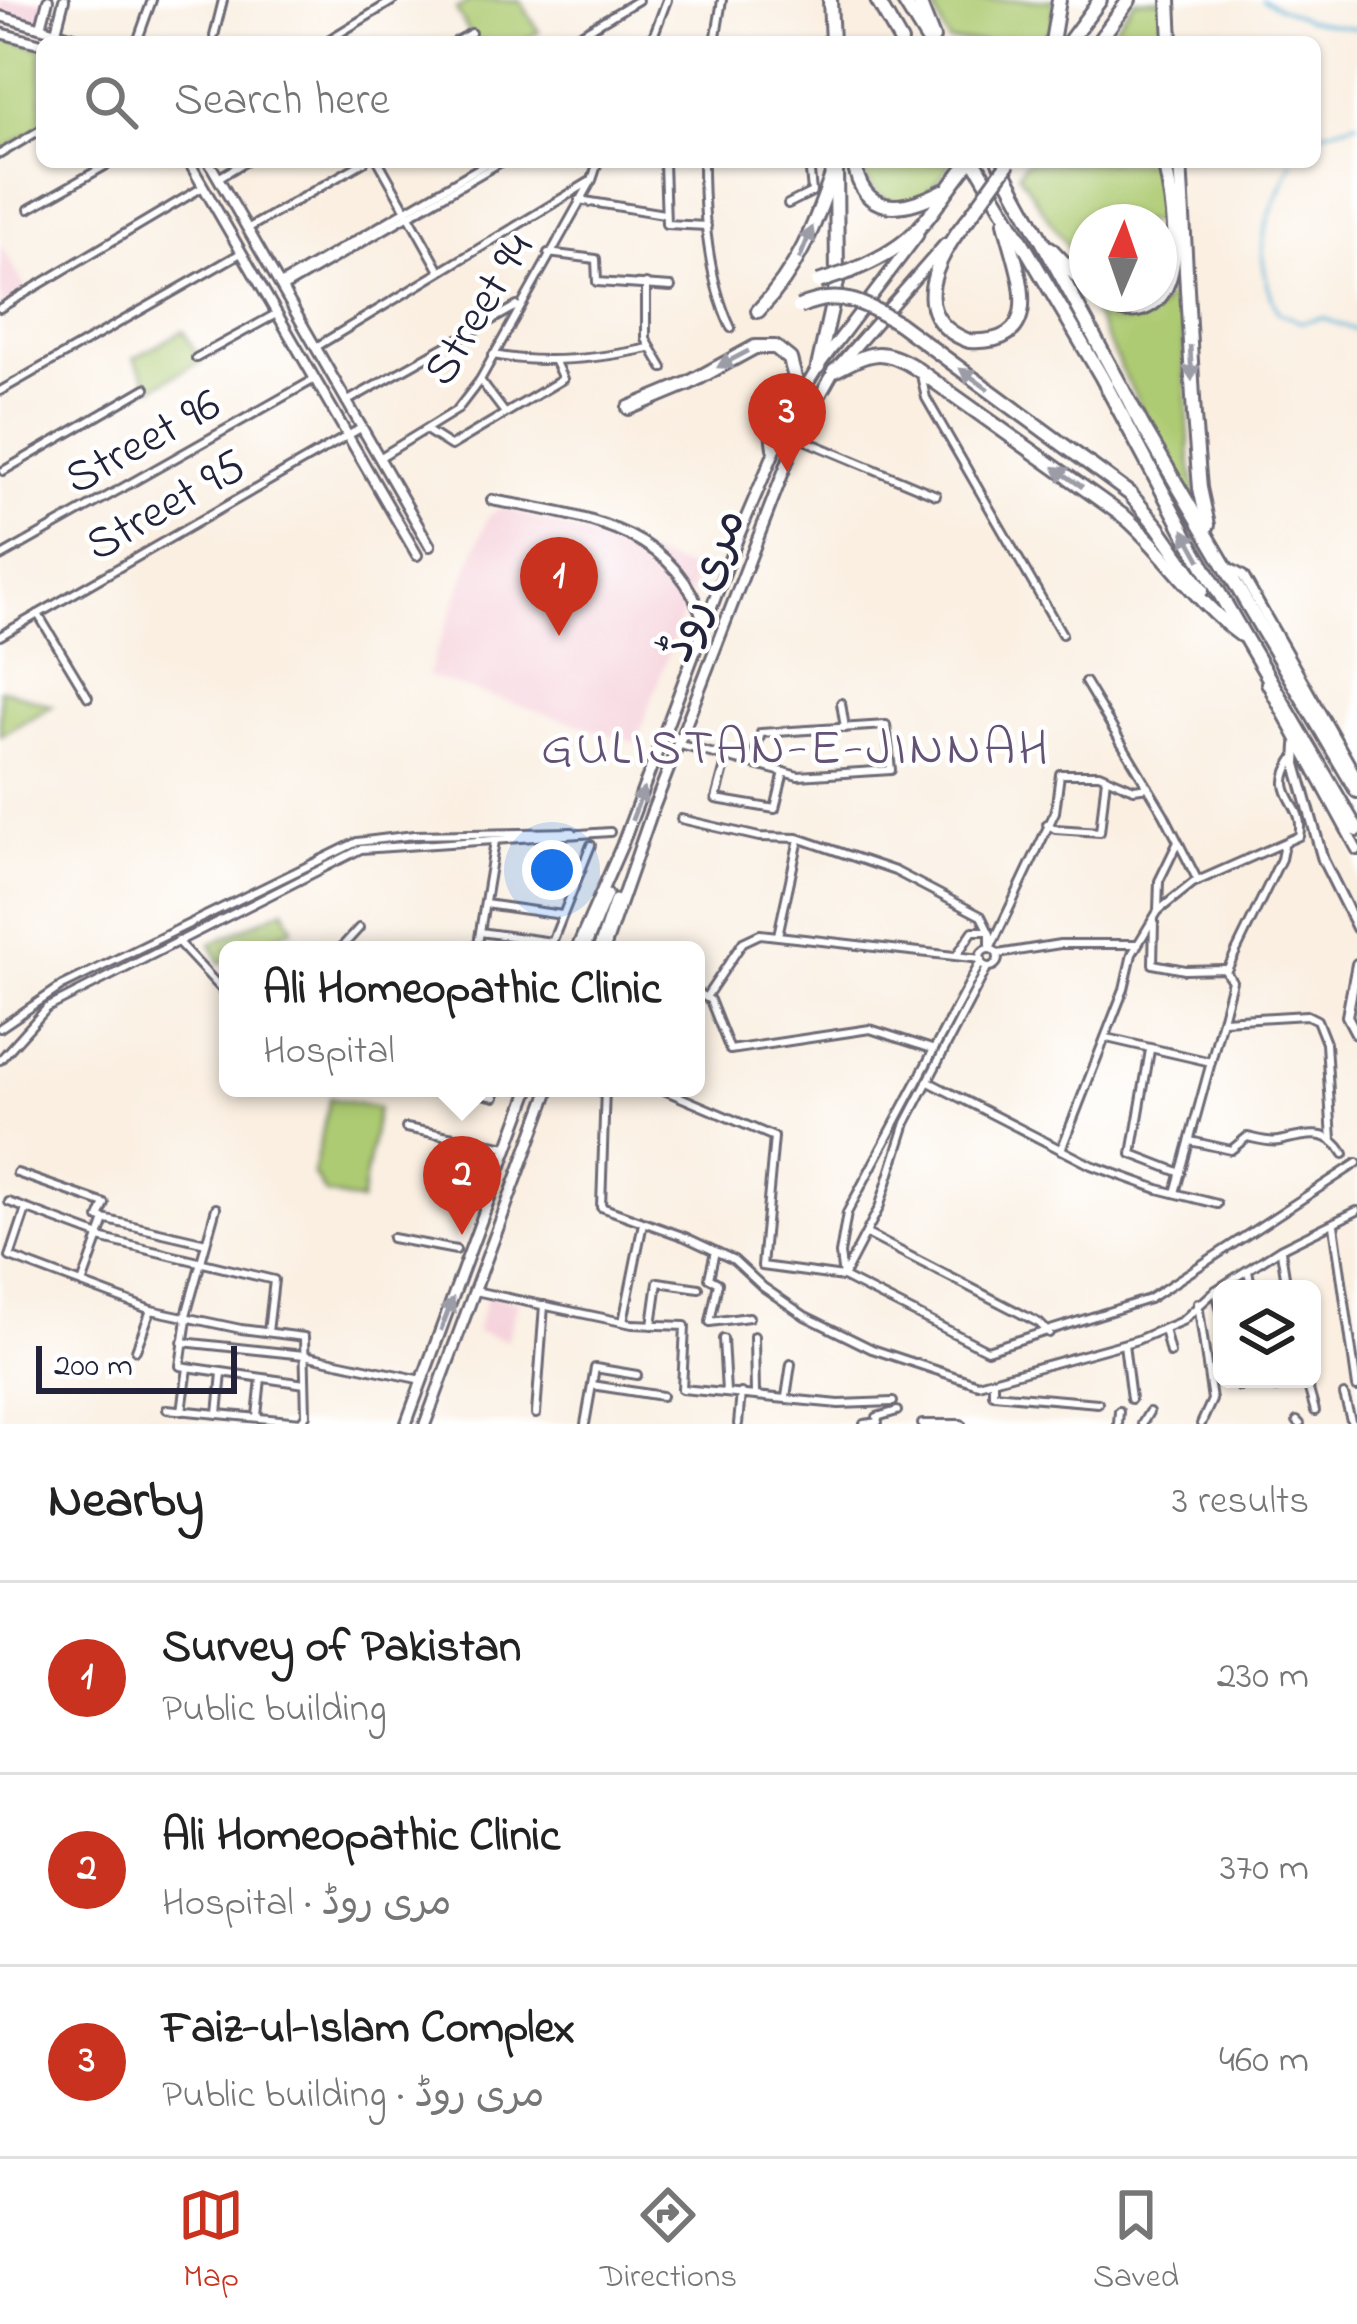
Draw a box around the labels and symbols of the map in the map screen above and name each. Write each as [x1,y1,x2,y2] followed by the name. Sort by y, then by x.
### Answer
[1069,204,1177,312] north arrow
[407,221,553,400] street label: Street 94
[797,225,816,261] one-way arrow
[1182,345,1201,383] one-way arrow
[715,348,750,369] one-way arrow
[958,368,990,391] one-way arrow
[53,372,234,515] street label: Street 96
[748,373,826,472] pin: 3
[73,433,260,581] street label: Street 95
[1052,466,1084,489] one-way arrow
[643,499,766,673] street label: مری روڈ
[1182,528,1203,562] one-way arrow
[520,537,598,636] pin: 1
[541,713,1051,788] district label: GULISTAN-E-JINNAH
[629,785,648,821] one-way arrow
[522,840,582,900] your location
[423,1136,501,1235] pin: 2
[438,1296,457,1332] one-way arrow
[36,1340,237,1393] scale bar

